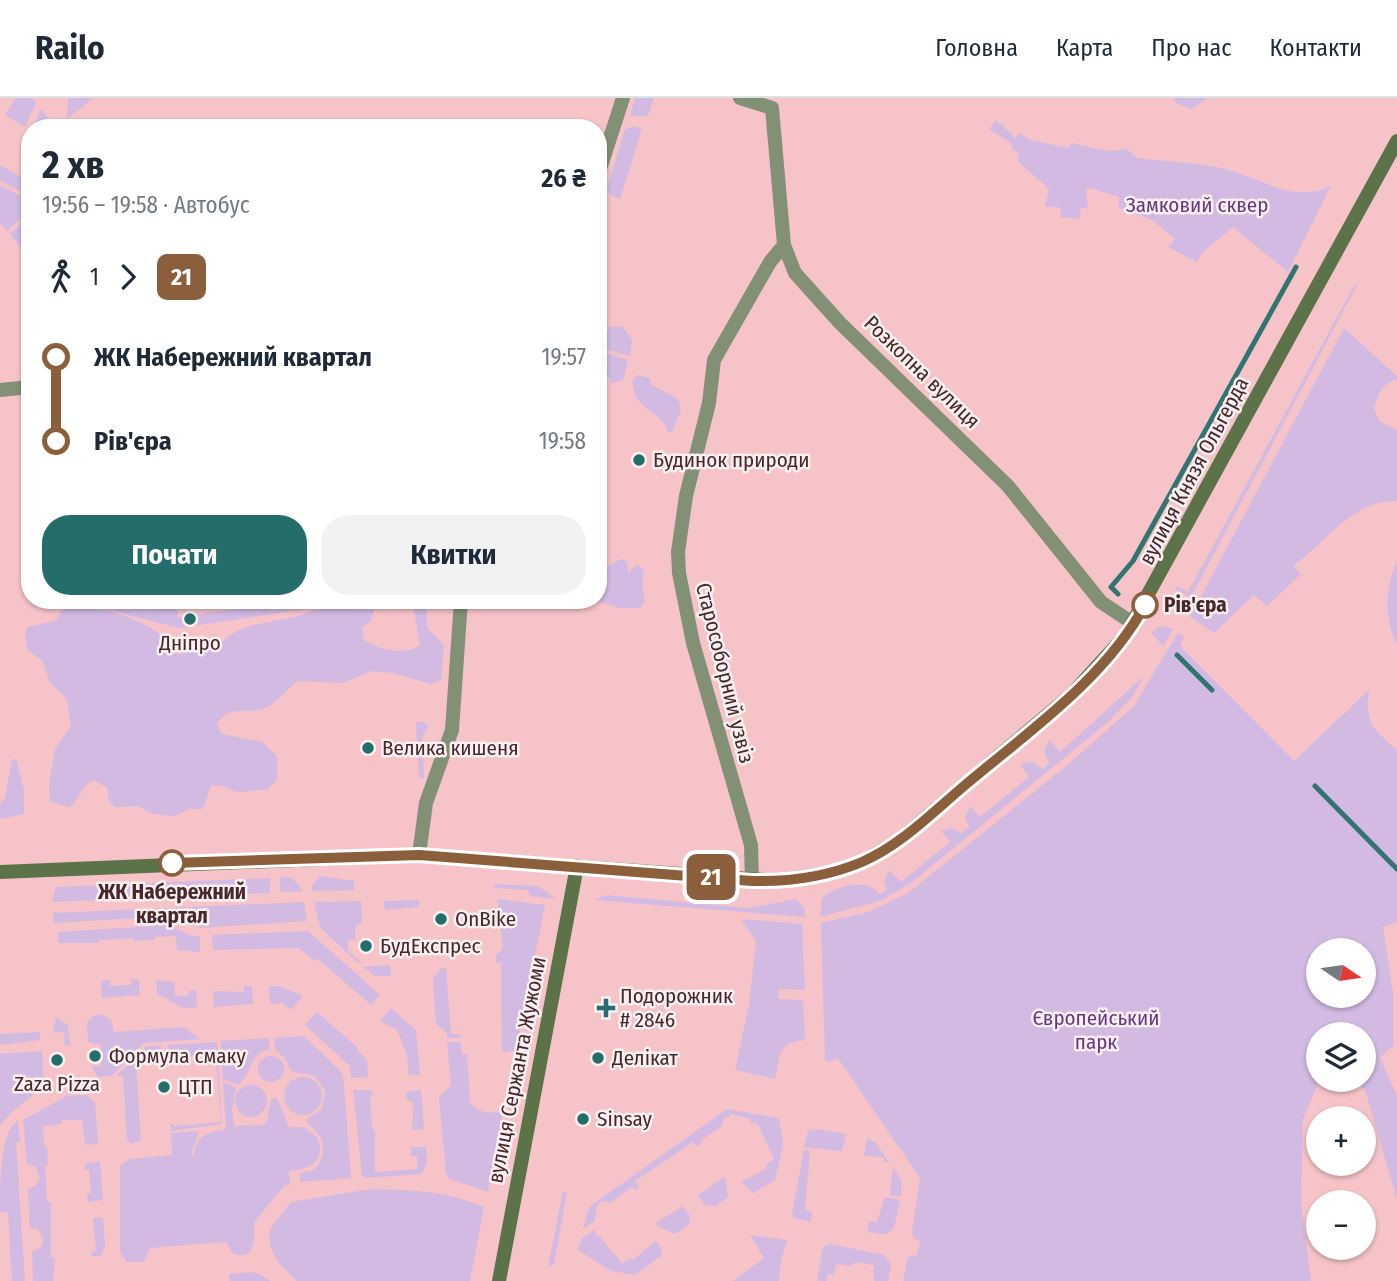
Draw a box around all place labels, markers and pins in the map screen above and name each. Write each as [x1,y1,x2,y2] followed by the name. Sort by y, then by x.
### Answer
[653,447,809,473] place label: Будинок природи
[631,452,647,468] marker: Будинок природи
[1132,592,1158,618] marker: Рів'єра
[1164,592,1227,618] place label: Рів'єра
[182,611,198,627] marker: Дніпро
[158,630,221,656] place label: Дніпро
[382,735,519,761] place label: Велика кишеня
[360,740,376,756] marker: Велика кишеня
[159,850,185,876] marker: ЖК Набережний квартал
[97,879,246,929] place label: ЖК Набережний квартал
[455,906,516,932] place label: OnBike
[433,911,449,927] marker: OnBike
[380,933,481,959] place label: БудЕкспрес
[358,938,374,954] marker: БудЕкспрес
[620,983,733,1033] place label: Подорожник # 2846
[598,1000,614,1016] marker: Подорожник # 2846
[109,1043,246,1069] place label: Формула смаку
[611,1045,678,1071] place label: Делікат
[87,1048,103,1064] marker: Формула смаку
[590,1050,606,1066] marker: Делікат
[49,1052,65,1068] marker: Zaza Pizza
[14,1071,100,1097] place label: Zaza Pizza
[178,1074,213,1100] place label: ЦТП
[156,1079,172,1095] marker: ЦТП
[597,1106,653,1132] place label: Sinsay
[575,1111,591,1127] marker: Sinsay

